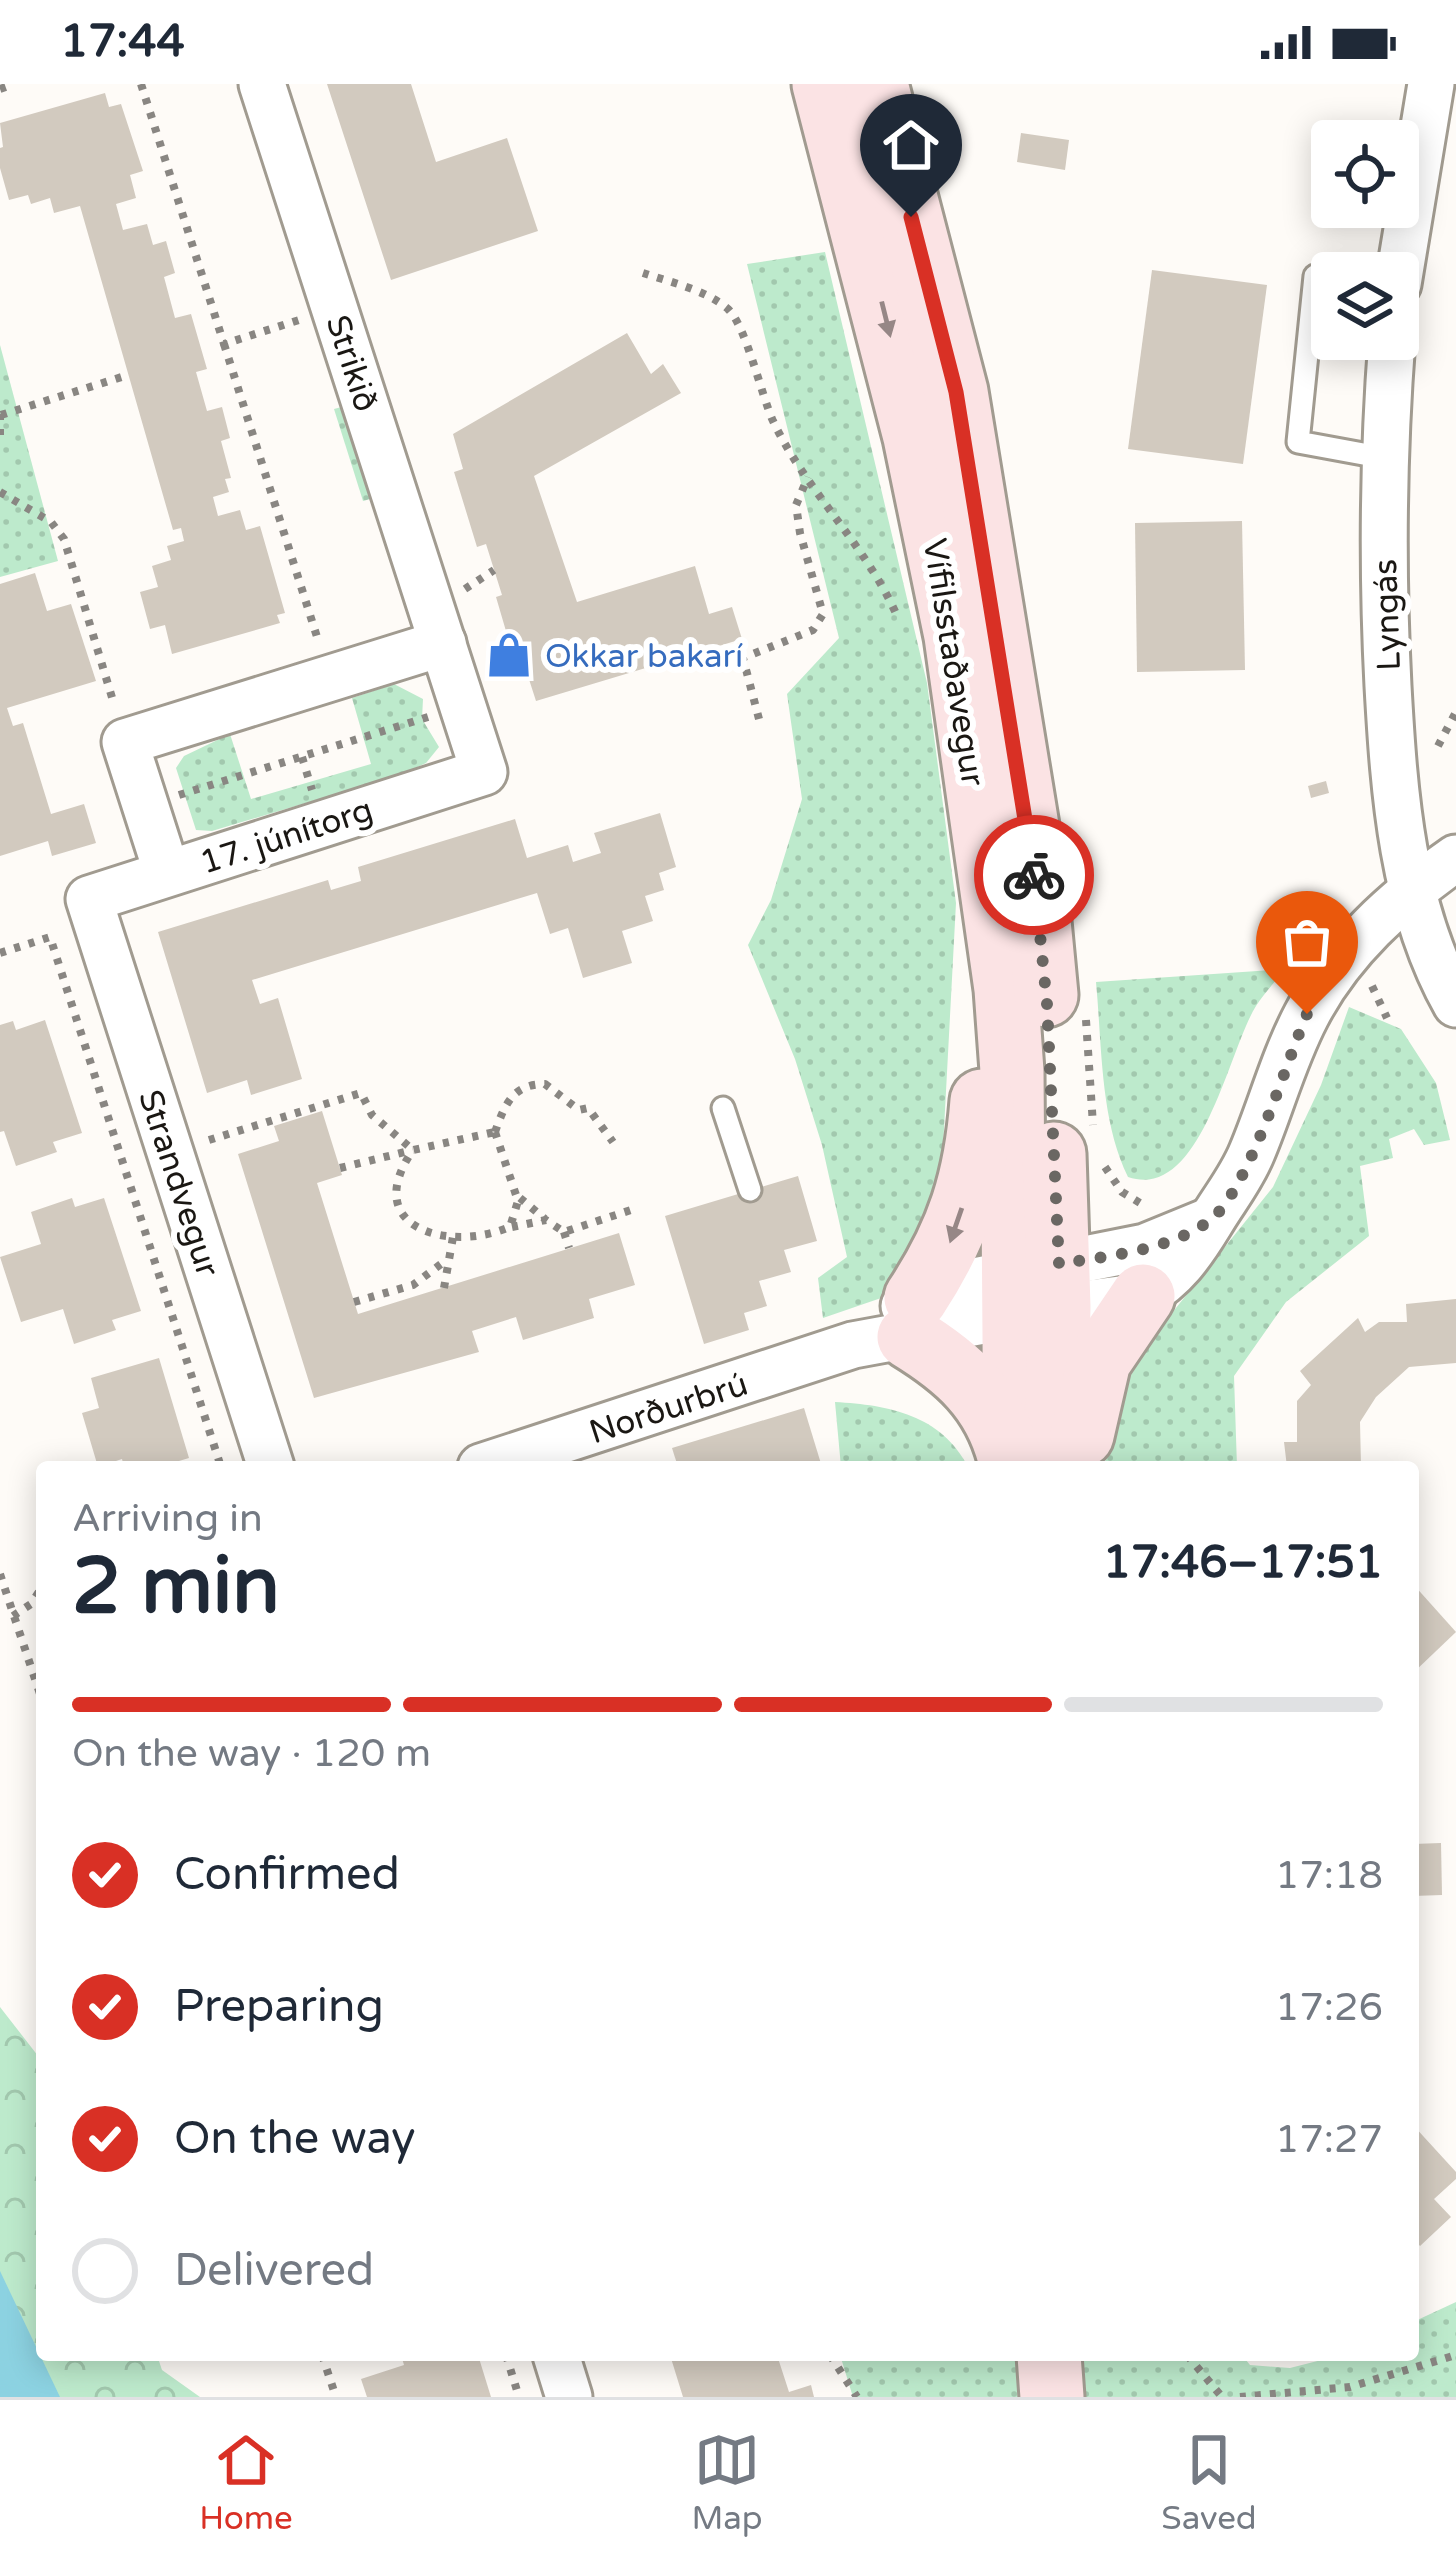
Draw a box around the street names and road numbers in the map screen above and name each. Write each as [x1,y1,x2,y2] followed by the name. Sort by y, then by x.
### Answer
[318,310,385,416] street label: Strikið
[915,536,992,789] street label: Vífilsstaðavegur
[1366,558,1409,672] street label: Lyngás
[195,790,378,883] street label: 17. júnítorg
[130,1085,227,1282] street label: Strandvegur
[584,1365,753,1452] street label: Norðurbrú

